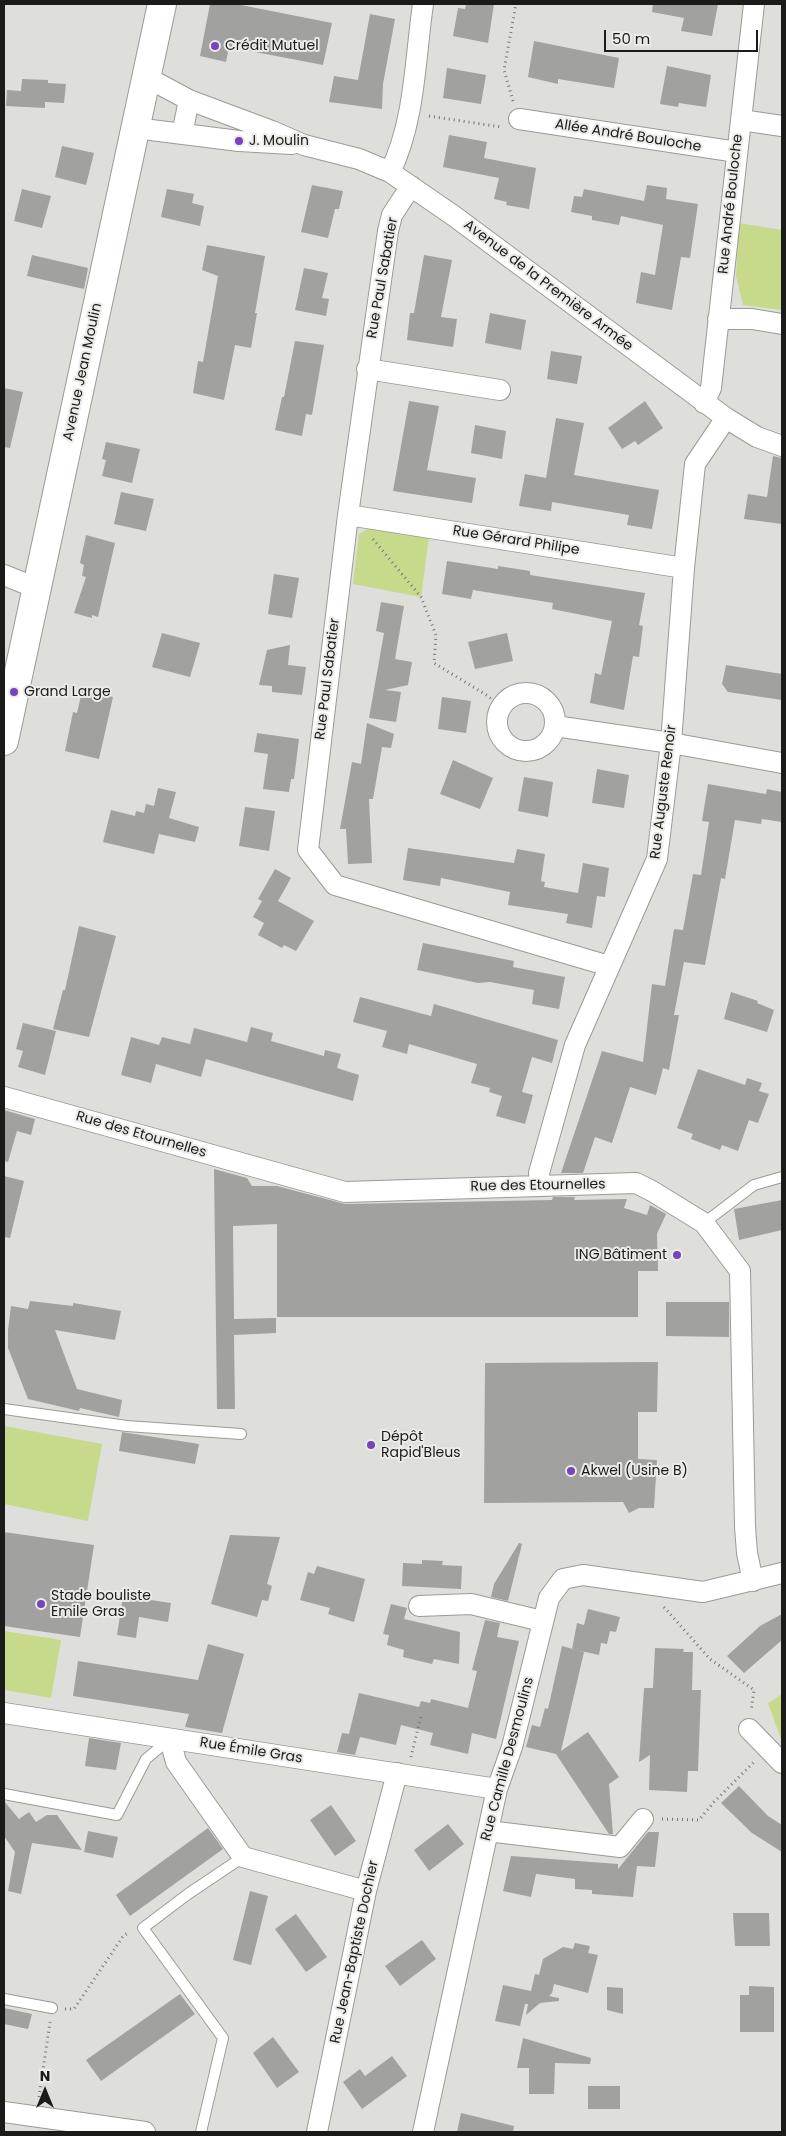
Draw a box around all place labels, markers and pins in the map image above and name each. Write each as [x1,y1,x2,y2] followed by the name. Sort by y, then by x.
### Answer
[225,38,319,54] place label: Crédit Mutuel
[209,40,221,52] marker: Crédit Mutuel
[249,133,309,149] place label: J. Moulin
[233,135,245,147] marker: J. Moulin
[24,684,111,700] place label: Grand Large
[8,686,20,698] marker: Grand Large
[575,1247,667,1263] place label: ING Bâtiment
[671,1249,683,1261] marker: ING Bâtiment
[381,1429,461,1461] place label: Dépôt Rapid'Bleus
[365,1439,377,1451] marker: Dépôt Rapid'Bleus
[581,1463,688,1479] place label: Akwel (Usine B)
[565,1465,577,1477] marker: Akwel (Usine B)
[51,1588,151,1620] place label: Stade bouliste Emile Gras
[35,1598,47,1610] marker: Stade bouliste Emile Gras

